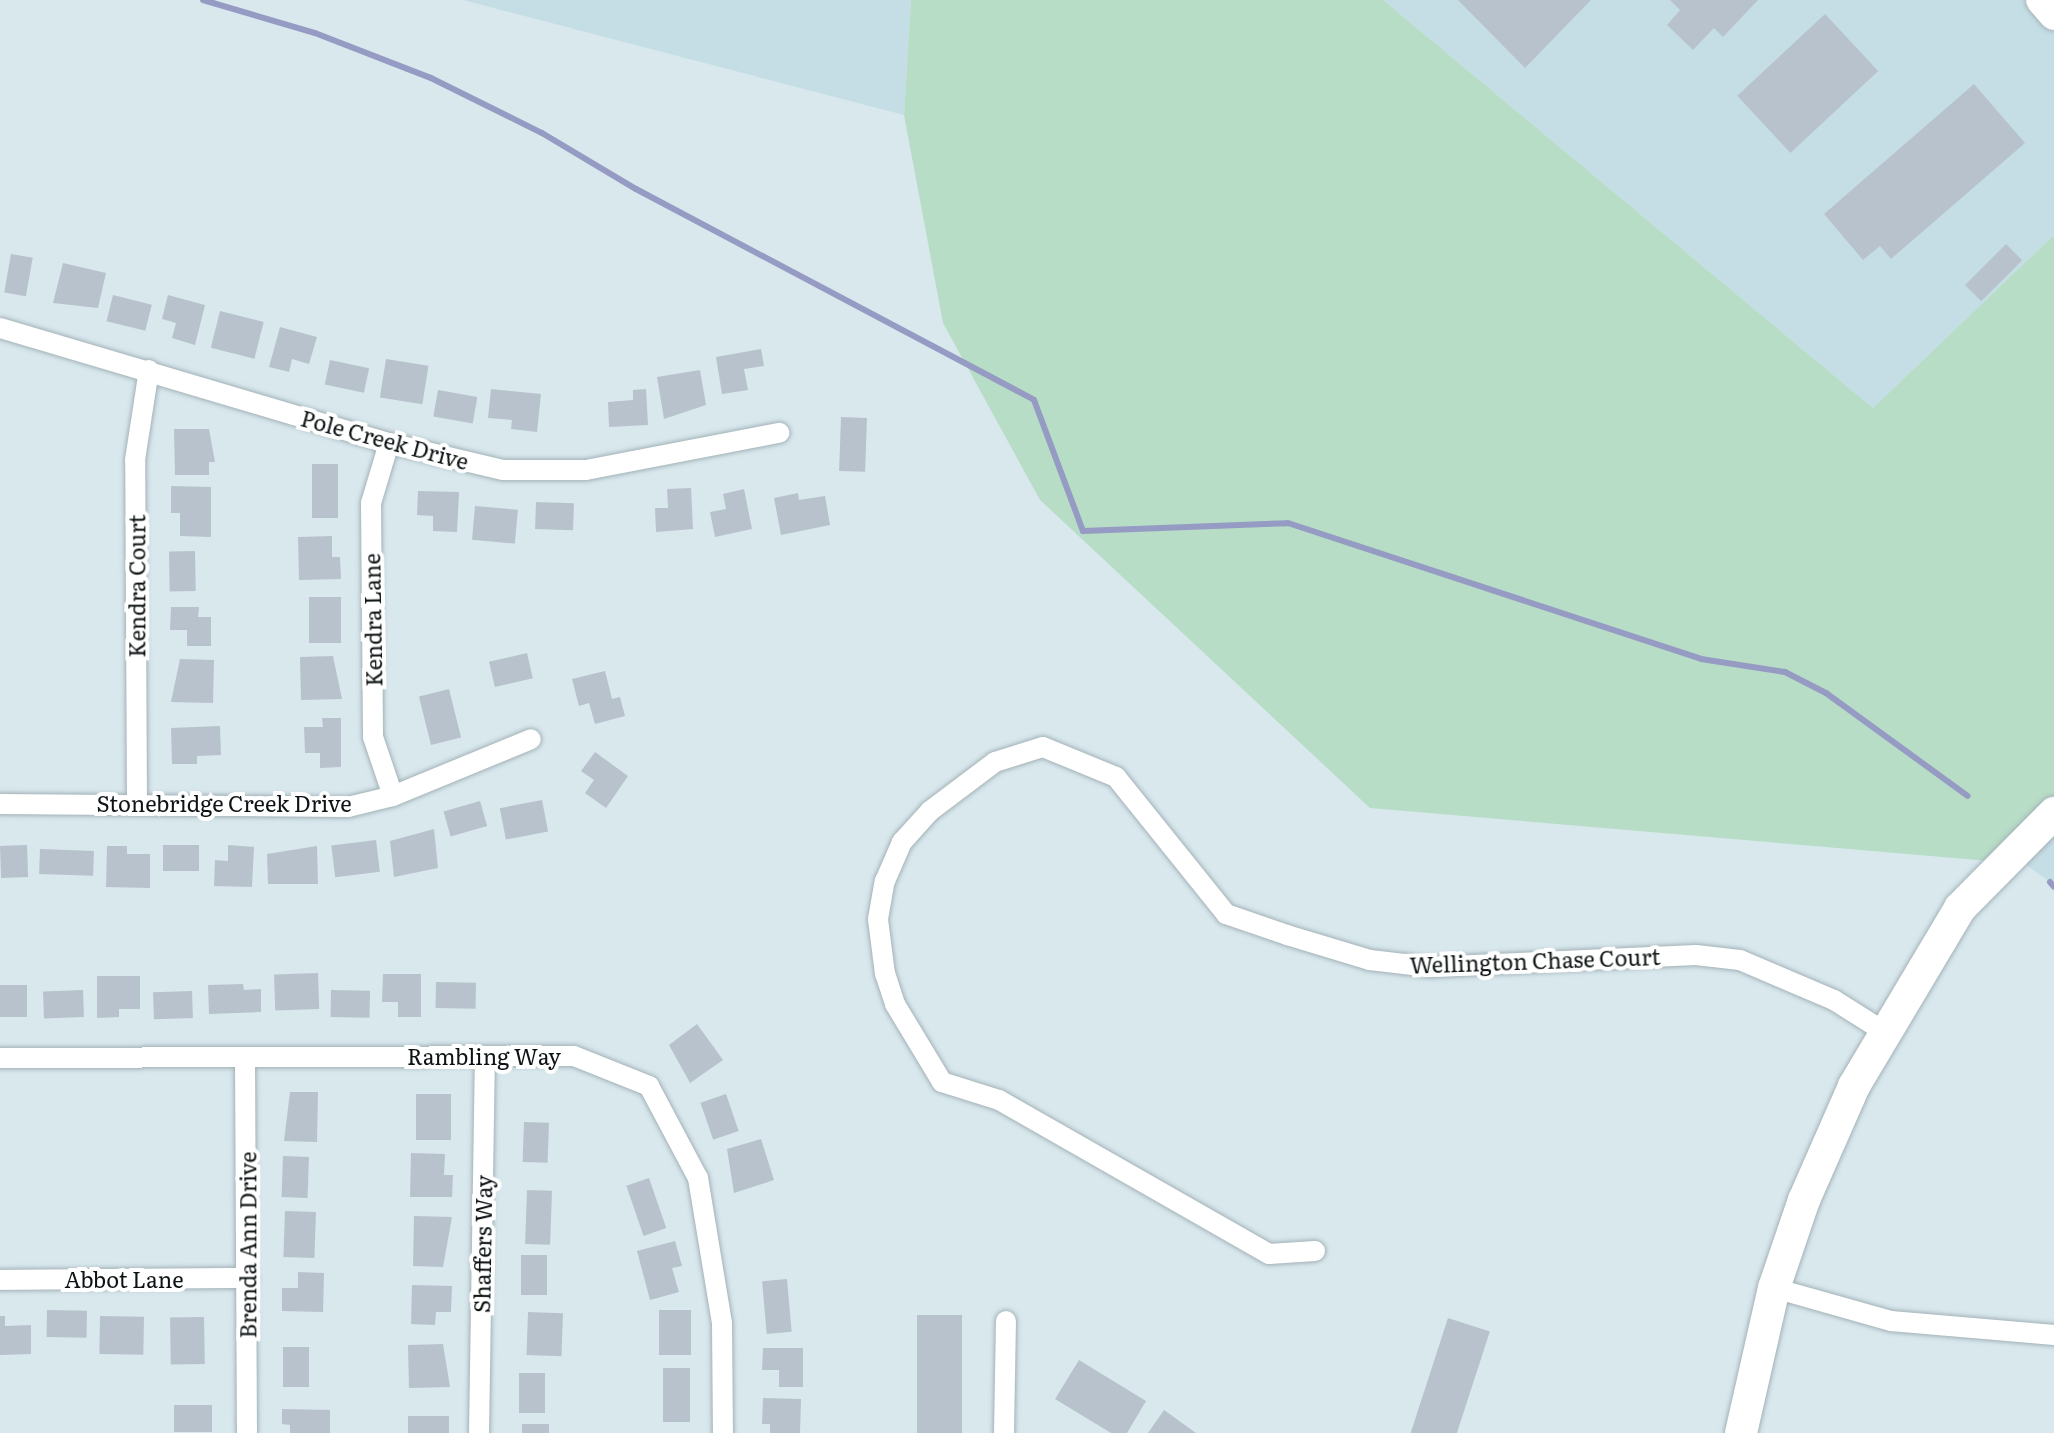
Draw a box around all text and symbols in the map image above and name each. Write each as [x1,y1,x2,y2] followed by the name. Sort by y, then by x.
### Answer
[298,404,472,474] street label: Pole Creek Drive
[123,514,149,658] street label: Kendra Court
[358,553,386,687] street label: Kendra Lane
[96,790,352,816] street label: Stonebridge Creek Drive
[1409,942,1661,978] street label: Wellington Chase Court
[407,1043,561,1069] street label: Rambling Way
[234,1152,260,1338] street label: Brenda Ann Drive
[468,1175,496,1313] street label: Shaffers Way
[64,1266,184,1292] street label: Abbot Lane

